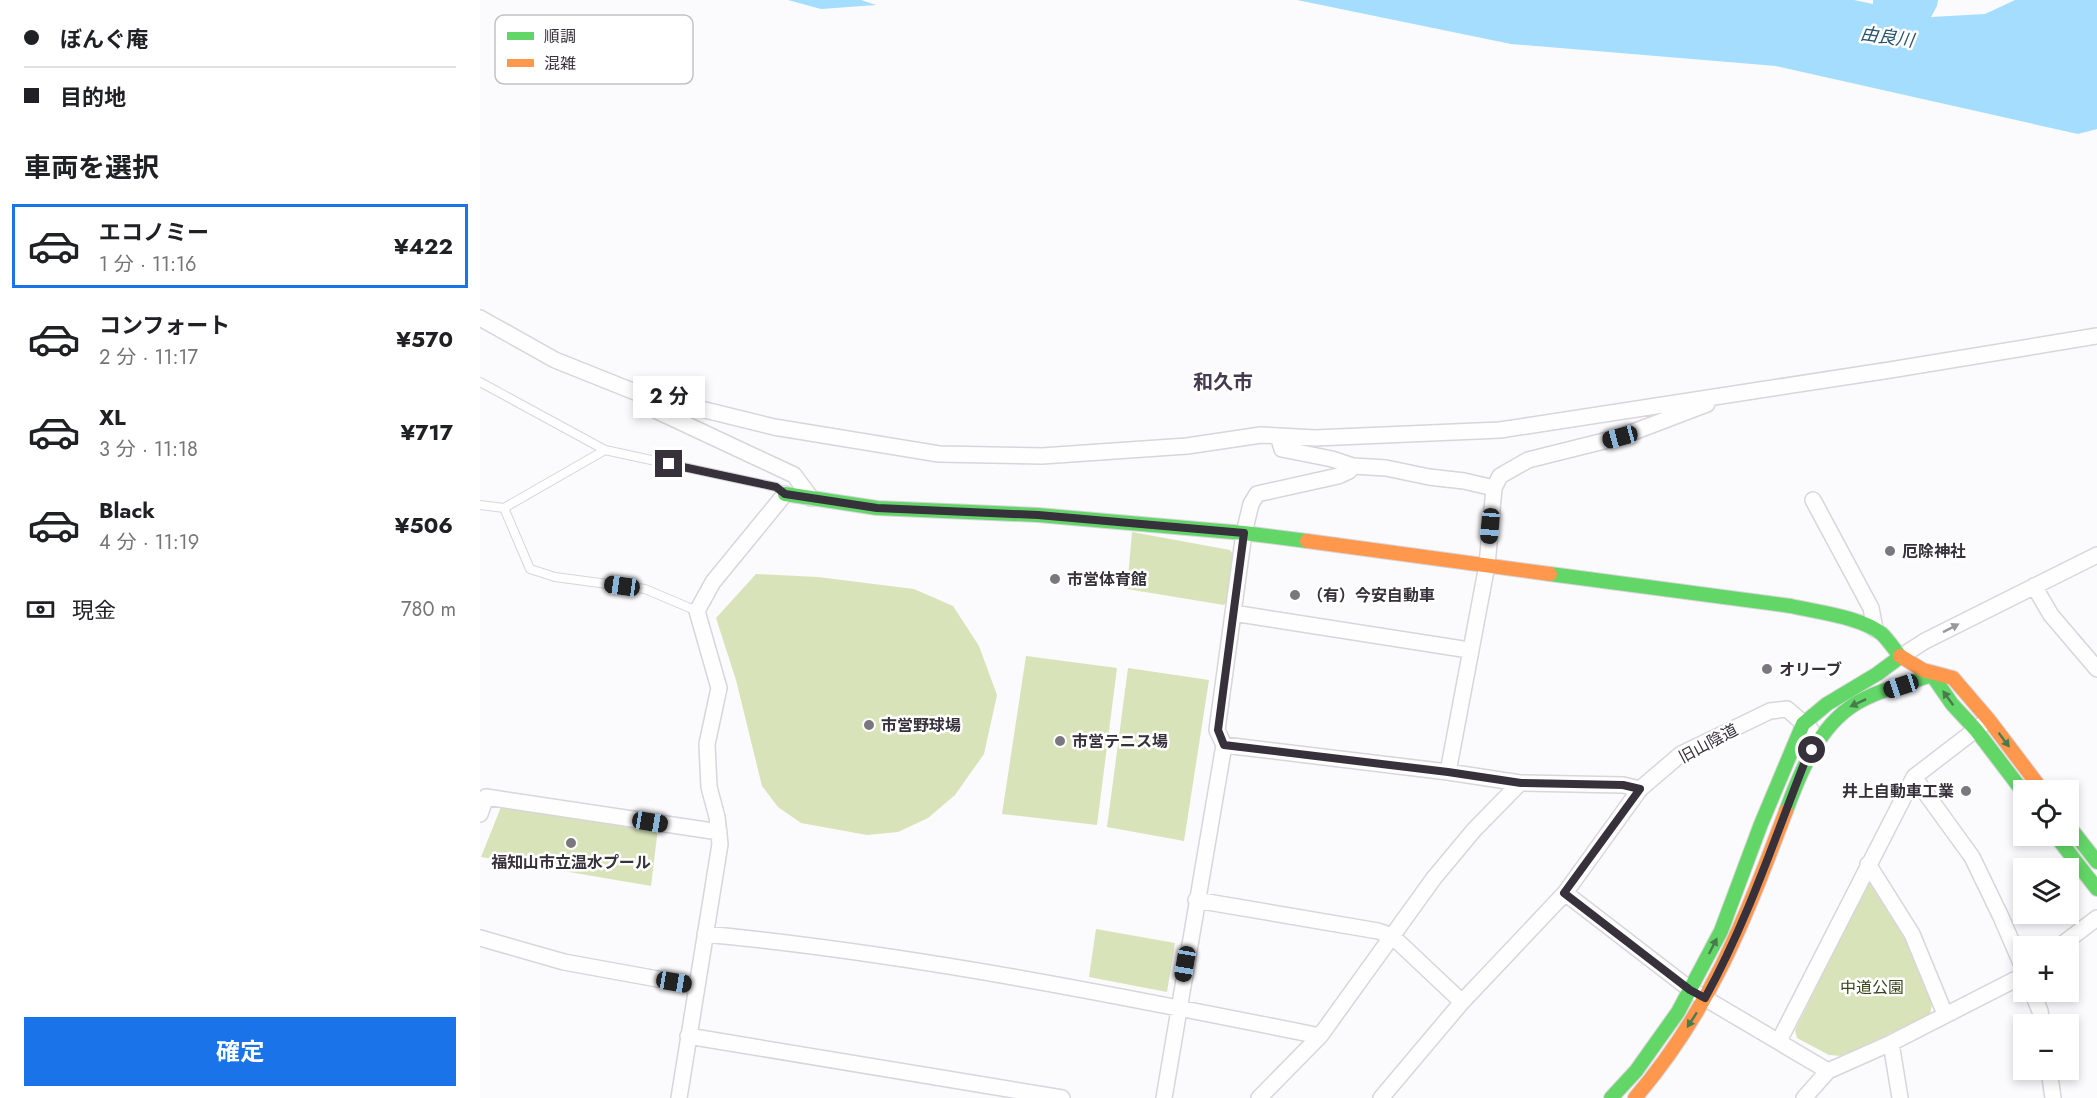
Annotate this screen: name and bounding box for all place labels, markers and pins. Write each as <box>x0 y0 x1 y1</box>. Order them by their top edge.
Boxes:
place label: 厄除神社 <box>1902 540 1966 563</box>
marker: 厄除神社 <box>1883 544 1897 558</box>
place label: 市営体育館 <box>1067 568 1147 591</box>
marker: 市営体育館 <box>1048 572 1062 586</box>
place label: （有）今安自動車 <box>1307 584 1435 607</box>
marker: （有）今安自動車 <box>1288 588 1302 602</box>
place label: オリーブ <box>1779 658 1842 681</box>
marker: オリーブ <box>1760 662 1774 676</box>
place label: 市営野球場 <box>881 714 961 737</box>
marker: 市営野球場 <box>862 718 876 732</box>
place label: 市営テニス場 <box>1072 730 1168 753</box>
marker: 市営テニス場 <box>1053 734 1067 748</box>
place label: 井上自動車工業 <box>1842 780 1954 803</box>
marker: 井上自動車工業 <box>1959 784 1973 798</box>
marker: 福知山市立温水プール <box>564 836 578 850</box>
place label: 福知山市立温水プール <box>491 851 651 874</box>

